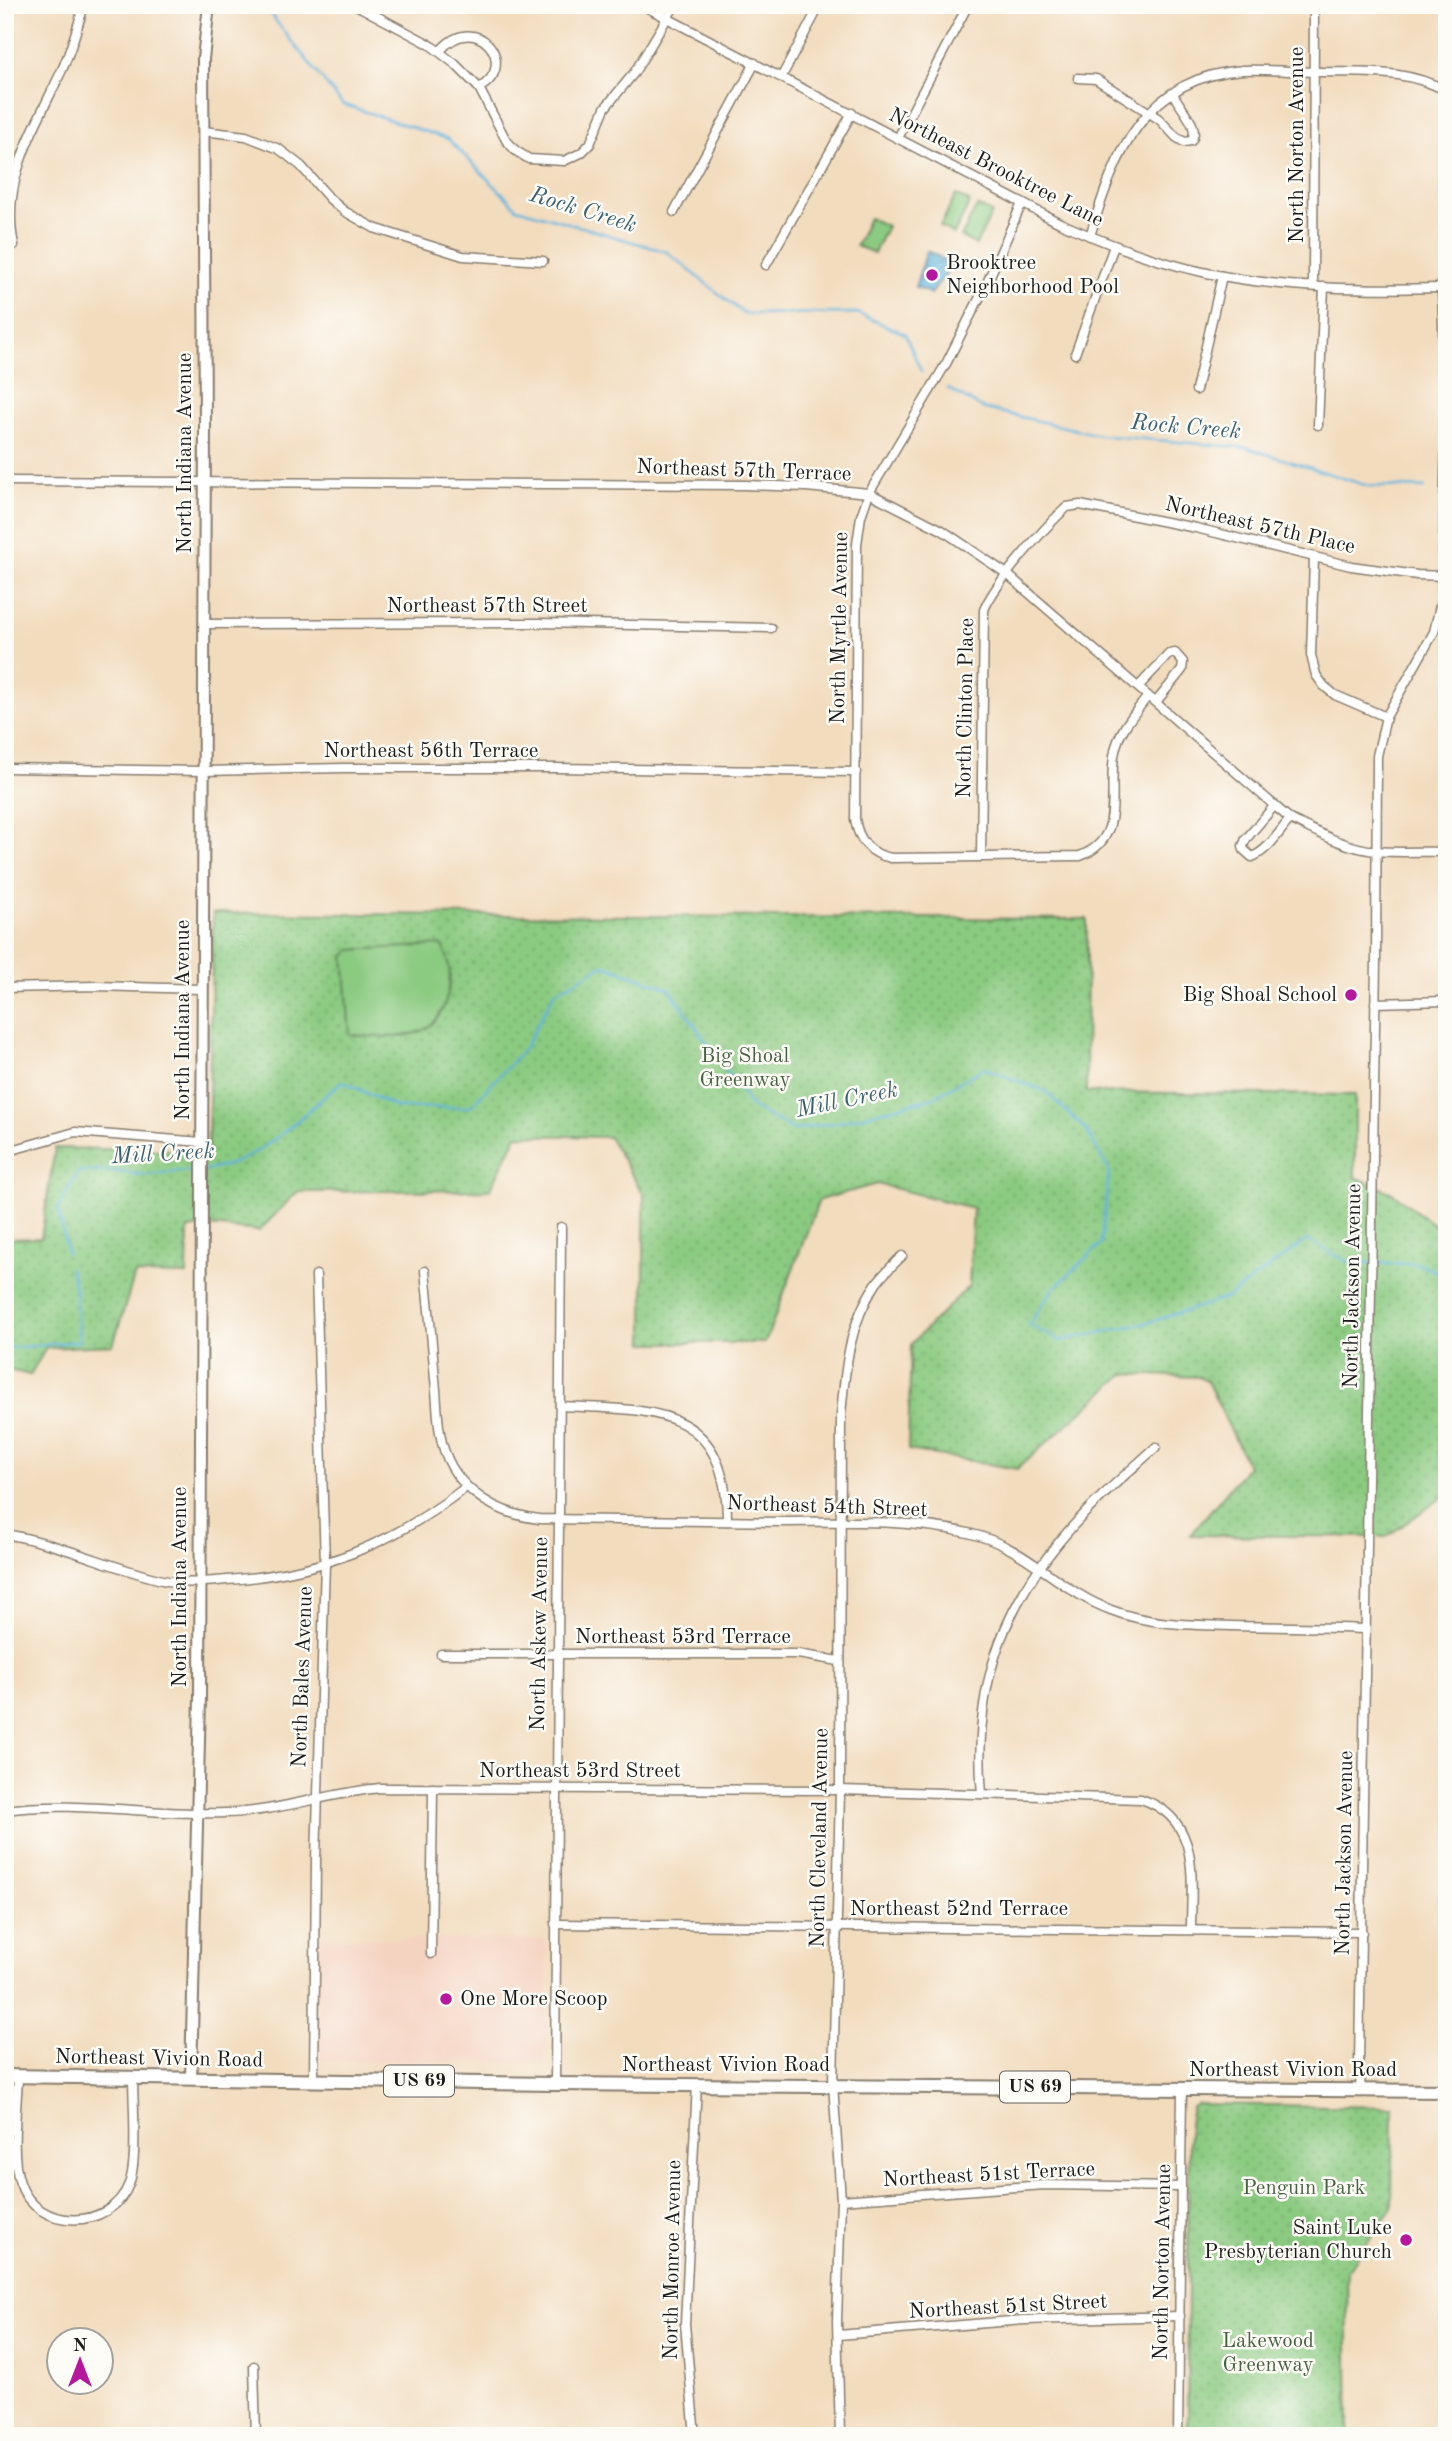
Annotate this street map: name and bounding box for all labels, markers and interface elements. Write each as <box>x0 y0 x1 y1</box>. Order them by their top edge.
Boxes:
street label: North Norton Avenue <box>1287 47 1308 243</box>
street label: Northeast Brooktree Lane <box>885 105 1107 231</box>
water label: Rock Creek <box>526 183 639 237</box>
place label: Brooktree Neighborhood Pool <box>946 253 1119 298</box>
marker: Brooktree Neighborhood Pool <box>924 267 940 283</box>
street label: North Indiana Avenue <box>175 353 196 553</box>
water label: Rock Creek <box>1129 411 1242 443</box>
street label: Northeast 57th Terrace <box>636 457 852 485</box>
street label: Northeast 57th Place <box>1163 494 1357 558</box>
street label: North Myrtle Avenue <box>828 532 852 724</box>
street label: Northeast 57th Street <box>386 596 588 617</box>
street label: North Clinton Place <box>954 617 978 799</box>
street label: Northeast 56th Terrace <box>324 741 539 762</box>
street label: North Indiana Avenue <box>173 920 194 1120</box>
place label: Big Shoal School <box>1183 985 1337 1006</box>
marker: Big Shoal School <box>1343 987 1359 1003</box>
park label: Big Shoal Greenway <box>699 1046 791 1091</box>
water label: Mill Creek <box>793 1078 900 1122</box>
water label: Mill Creek <box>110 1140 215 1168</box>
street label: North Jackson Avenue <box>1341 1183 1365 1389</box>
street label: North Indiana Avenue <box>170 1487 191 1687</box>
street label: Northeast 54th Street <box>726 1493 928 1521</box>
street label: North Askew Avenue <box>528 1537 552 1731</box>
street label: North Bales Avenue <box>289 1586 317 1768</box>
street label: Northeast 53rd Terrace <box>575 1627 791 1648</box>
street label: North Cleveland Avenue <box>808 1728 832 1948</box>
street label: North Jackson Avenue <box>1333 1750 1357 1956</box>
street label: Northeast 53rd Street <box>479 1761 681 1782</box>
street label: Northeast 52nd Terrace <box>850 1899 1068 1920</box>
place label: One More Scoop <box>460 1989 608 2010</box>
marker: One More Scoop <box>438 1991 454 2007</box>
street label: Northeast Vivion Road <box>55 2047 263 2071</box>
street label: Northeast Vivion Road <box>622 2055 830 2076</box>
street label: Northeast Vivion Road <box>1189 2060 1397 2081</box>
road number: US 69 <box>384 2066 454 2096</box>
road number: US 69 <box>1000 2072 1070 2102</box>
street label: Northeast 51st Terrace <box>882 2159 1096 2191</box>
street label: North Monroe Avenue <box>661 2160 685 2360</box>
street label: North Norton Avenue <box>1151 2163 1175 2361</box>
park label: Penguin Park <box>1243 2178 1366 2199</box>
place label: Saint Luke Presbyterian Church <box>1204 2218 1392 2263</box>
marker: Saint Luke Presbyterian Church <box>1398 2232 1414 2248</box>
street label: Northeast 51st Street <box>908 2291 1108 2323</box>
north arrow <box>46 2326 116 2396</box>
park label: Lakewood Greenway <box>1222 2331 1314 2376</box>
text: N <box>73 2337 88 2356</box>

